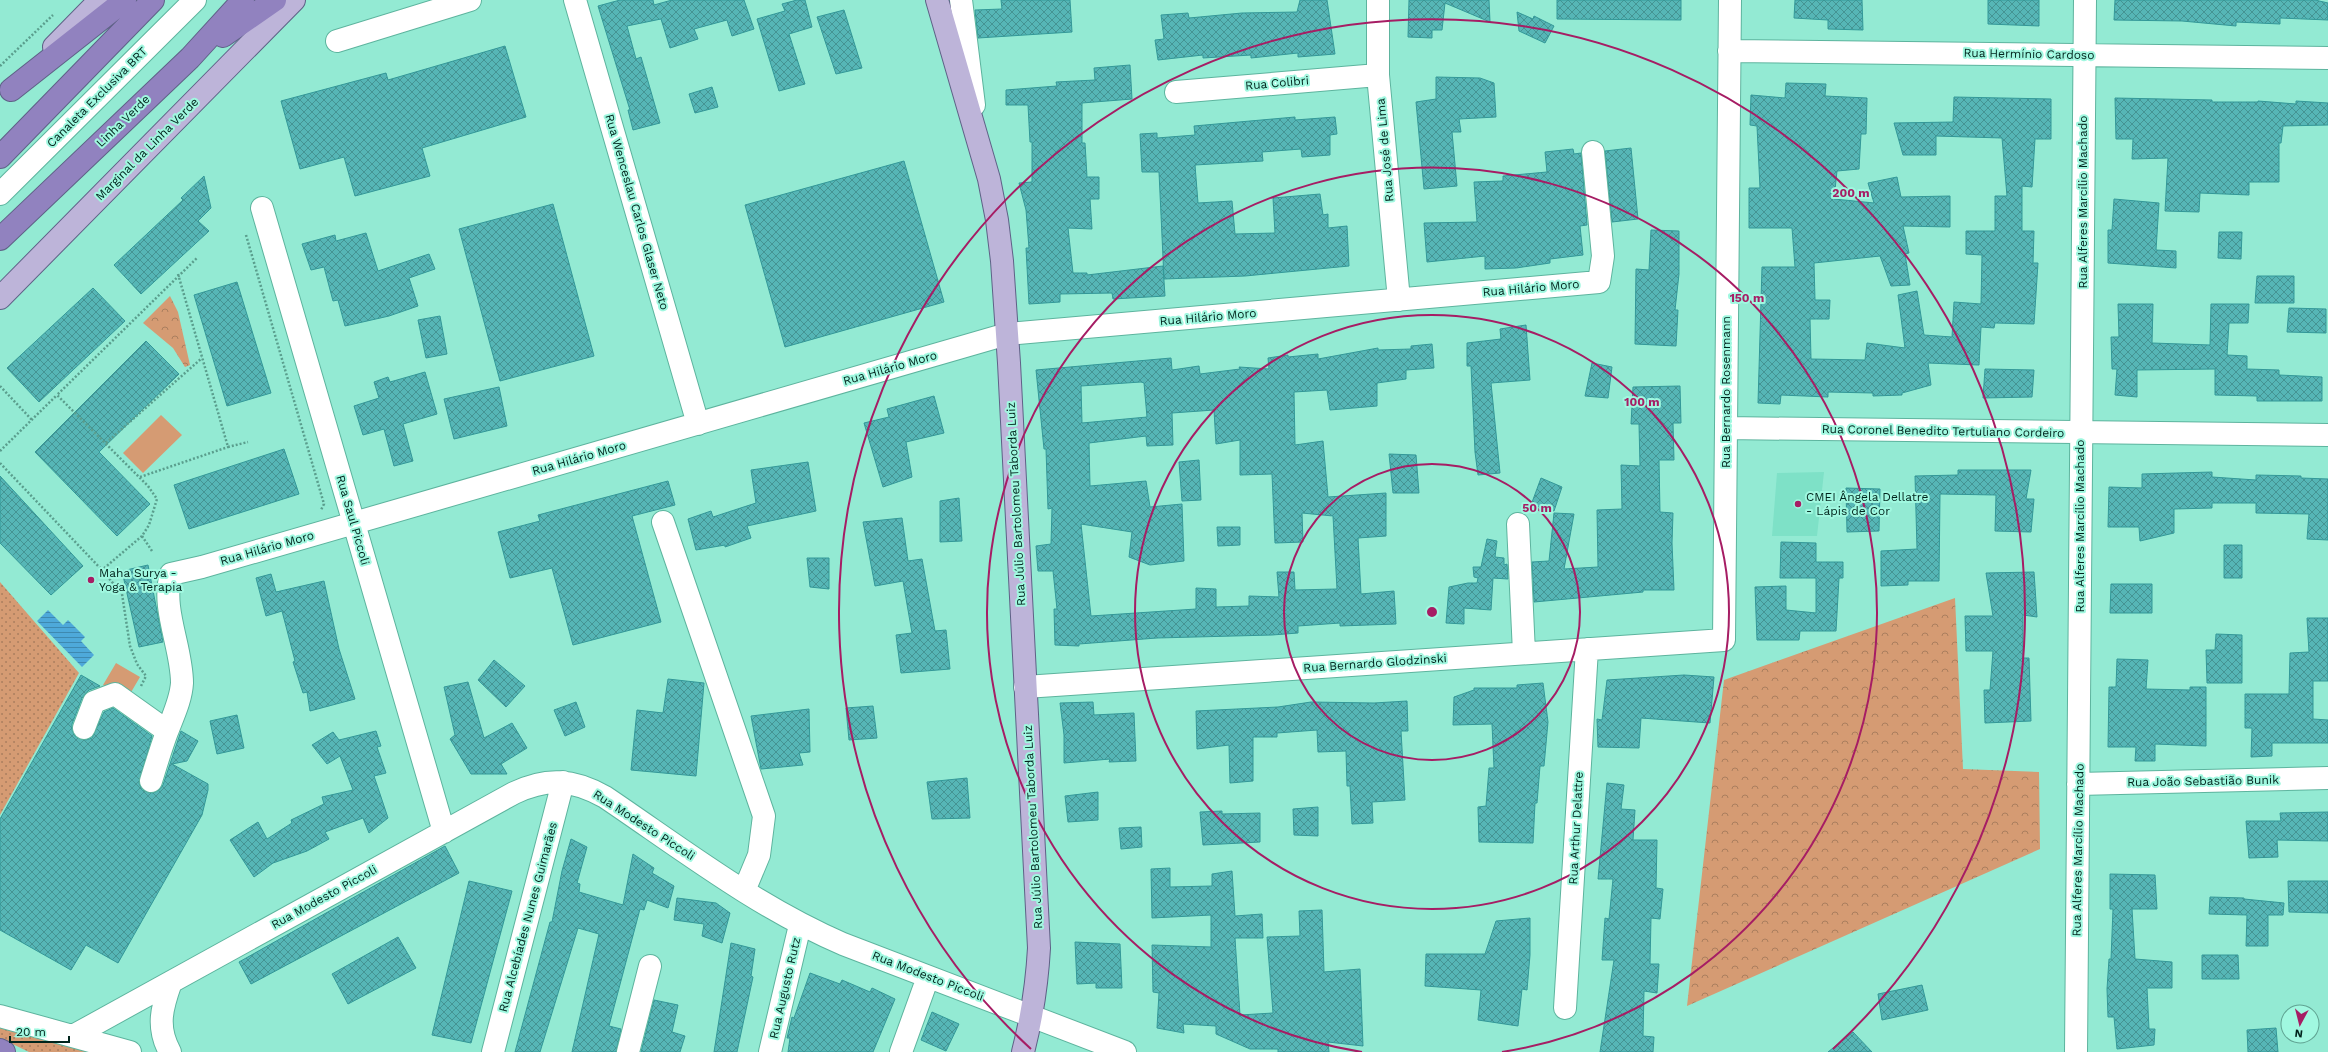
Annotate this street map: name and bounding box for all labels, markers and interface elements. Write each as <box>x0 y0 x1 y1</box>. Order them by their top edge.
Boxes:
street label: Canaleta Exclusiva BRT <box>44 44 150 150</box>
street label: Rua Hermínio Cardoso <box>1963 46 2095 62</box>
street label: Rua Colibri <box>1245 73 1309 93</box>
street label: Linha Verde <box>93 92 153 150</box>
street label: Marginal da Linha Verde <box>93 95 201 203</box>
street label: Rua José de Lima <box>1373 97 1397 202</box>
street label: Rua Wenceslau Carlos Glaser Neto <box>602 113 672 311</box>
street label: Rua Alferes Marcílio Machado <box>2076 116 2090 288</box>
text: 200 m <box>1832 186 1870 200</box>
street label: Rua Hilário Moro <box>1482 277 1580 299</box>
text: 150 m <box>1730 291 1764 305</box>
street label: Rua Hilário Moro <box>1159 306 1257 328</box>
street label: Rua Bernardo Rosenmann <box>1719 316 1733 468</box>
street label: Rua Hilário Moro <box>841 348 939 388</box>
text: 100 m <box>1624 395 1660 409</box>
street label: Rua Júlio Bartolomeu Taborda Luiz <box>1004 402 1028 606</box>
street label: Rua Coronel Benedito Tertuliano Cordeiro <box>1822 422 2064 440</box>
street label: Rua Hilário Moro <box>530 438 628 478</box>
street label: Rua Alferes Marcílio Machado <box>2073 440 2087 612</box>
street label: Rua Saul Piccoli <box>333 473 373 567</box>
place label: CMEI Ângela Dellatre - Lápis de Cor <box>1806 490 1928 518</box>
marker: CMEI Ângela Dellatre - Lápis de Cor <box>1793 499 1803 509</box>
text: 50 m <box>1522 501 1552 515</box>
street label: Rua Hilário Moro <box>218 528 316 568</box>
place label: Maha Surya - Yoga & Terapia <box>99 566 183 594</box>
marker: Maha Surya - Yoga & Terapia <box>86 575 96 585</box>
centre of rings <box>1425 605 1439 619</box>
street label: Rua Bernardo Glodzinski <box>1303 651 1447 675</box>
street label: Rua Júlio Bartolomeu Taborda Luiz <box>1021 725 1045 929</box>
street label: Rua Alferes Marcílio Machado <box>2069 763 2087 937</box>
street label: Rua Arthur Delattre <box>1566 771 1586 885</box>
street label: Rua João Sebastião Bunik <box>2127 773 2279 789</box>
street label: Rua Modesto Piccoli <box>591 787 697 863</box>
street label: Rua Alcebíades Nunes Guimarães <box>496 820 560 1014</box>
street label: Rua Modesto Piccoli <box>269 862 379 932</box>
street label: Rua Augusto Rutz <box>767 936 803 1040</box>
street label: Rua Modesto Piccoli <box>870 948 986 1004</box>
north arrow <box>2280 1004 2320 1044</box>
scale bar <box>10 1018 69 1044</box>
text: 20 m <box>16 1025 46 1039</box>
text: N <box>2294 1026 2304 1040</box>

